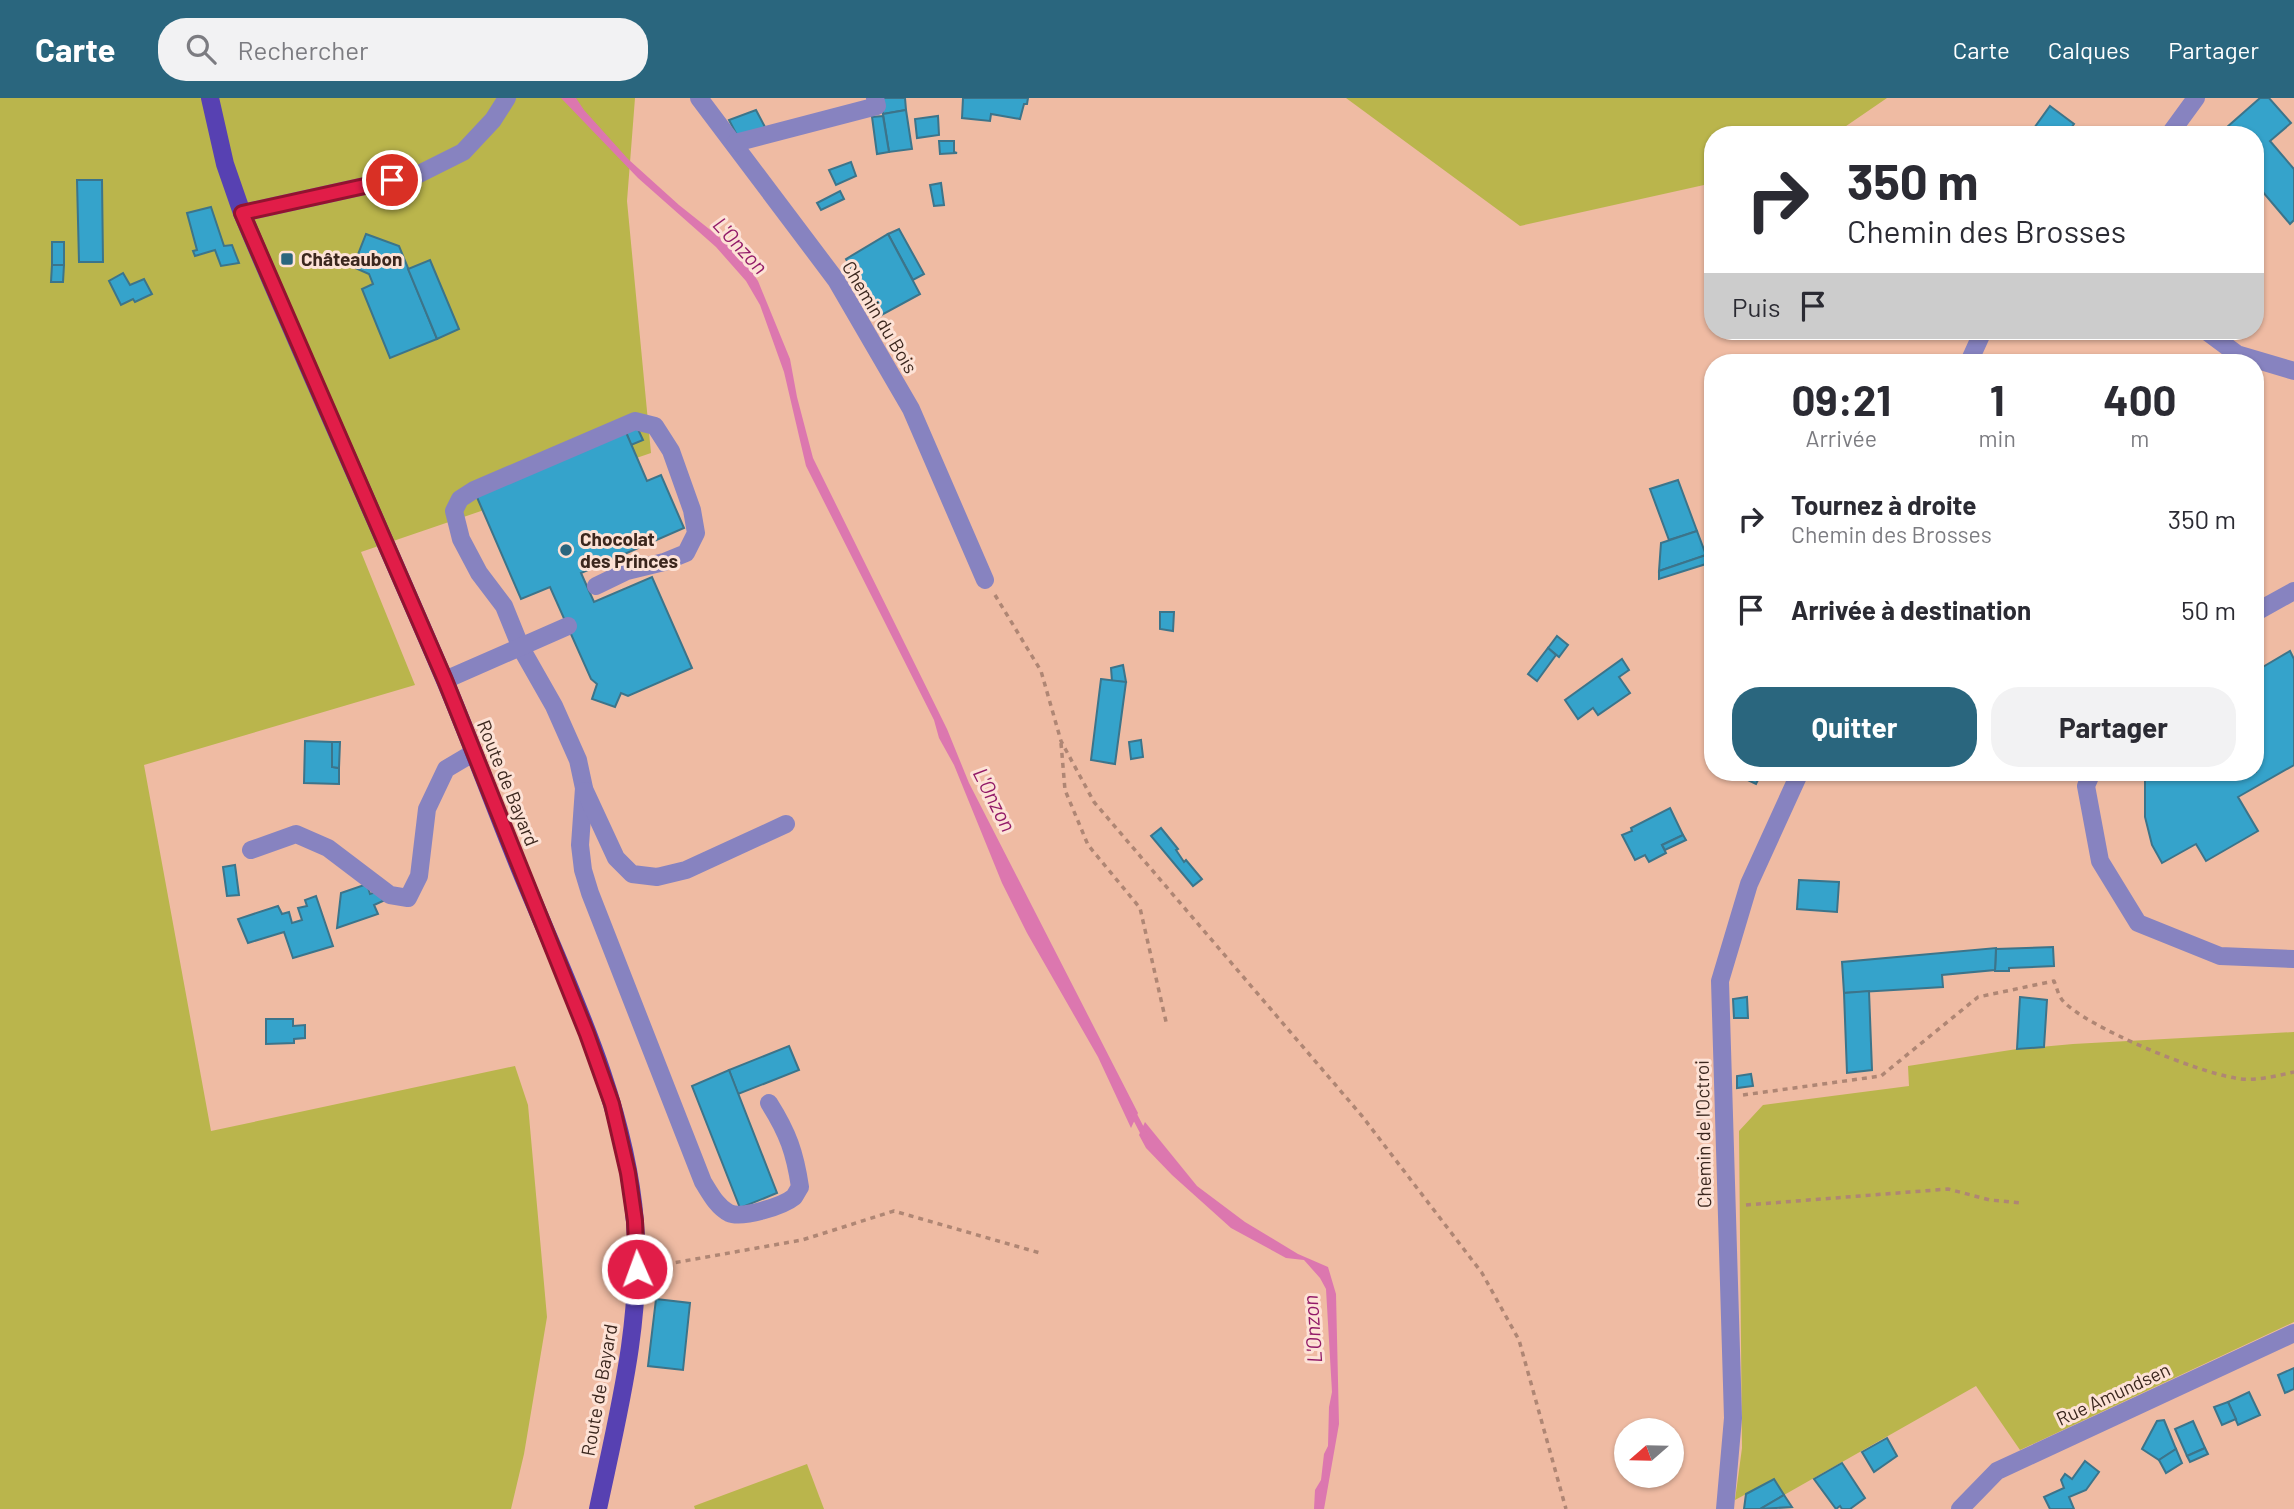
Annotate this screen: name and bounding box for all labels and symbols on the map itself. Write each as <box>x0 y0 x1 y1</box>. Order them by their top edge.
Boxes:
pin <box>362 150 422 210</box>
water label: L'Onzon <box>709 212 774 278</box>
place label: Châteaubon <box>301 247 402 270</box>
marker: Châteaubon <box>279 251 295 267</box>
street label: Chemin du Bois <box>838 256 923 377</box>
place label: Chocolat des Princes <box>580 527 678 572</box>
marker: Chocolat des Princes <box>558 542 574 558</box>
street label: Route de Bayard <box>473 716 544 849</box>
water label: L'Onzon <box>969 763 1022 835</box>
street label: Chemin de l'Octroi <box>1690 1060 1715 1208</box>
position arrow <box>600 1232 674 1306</box>
water label: L'Onzon <box>1297 1294 1326 1364</box>
street label: Route de Bayard <box>576 1322 621 1458</box>
street label: Rue Amundsen <box>2052 1357 2173 1430</box>
north arrow <box>1614 1418 1684 1488</box>

